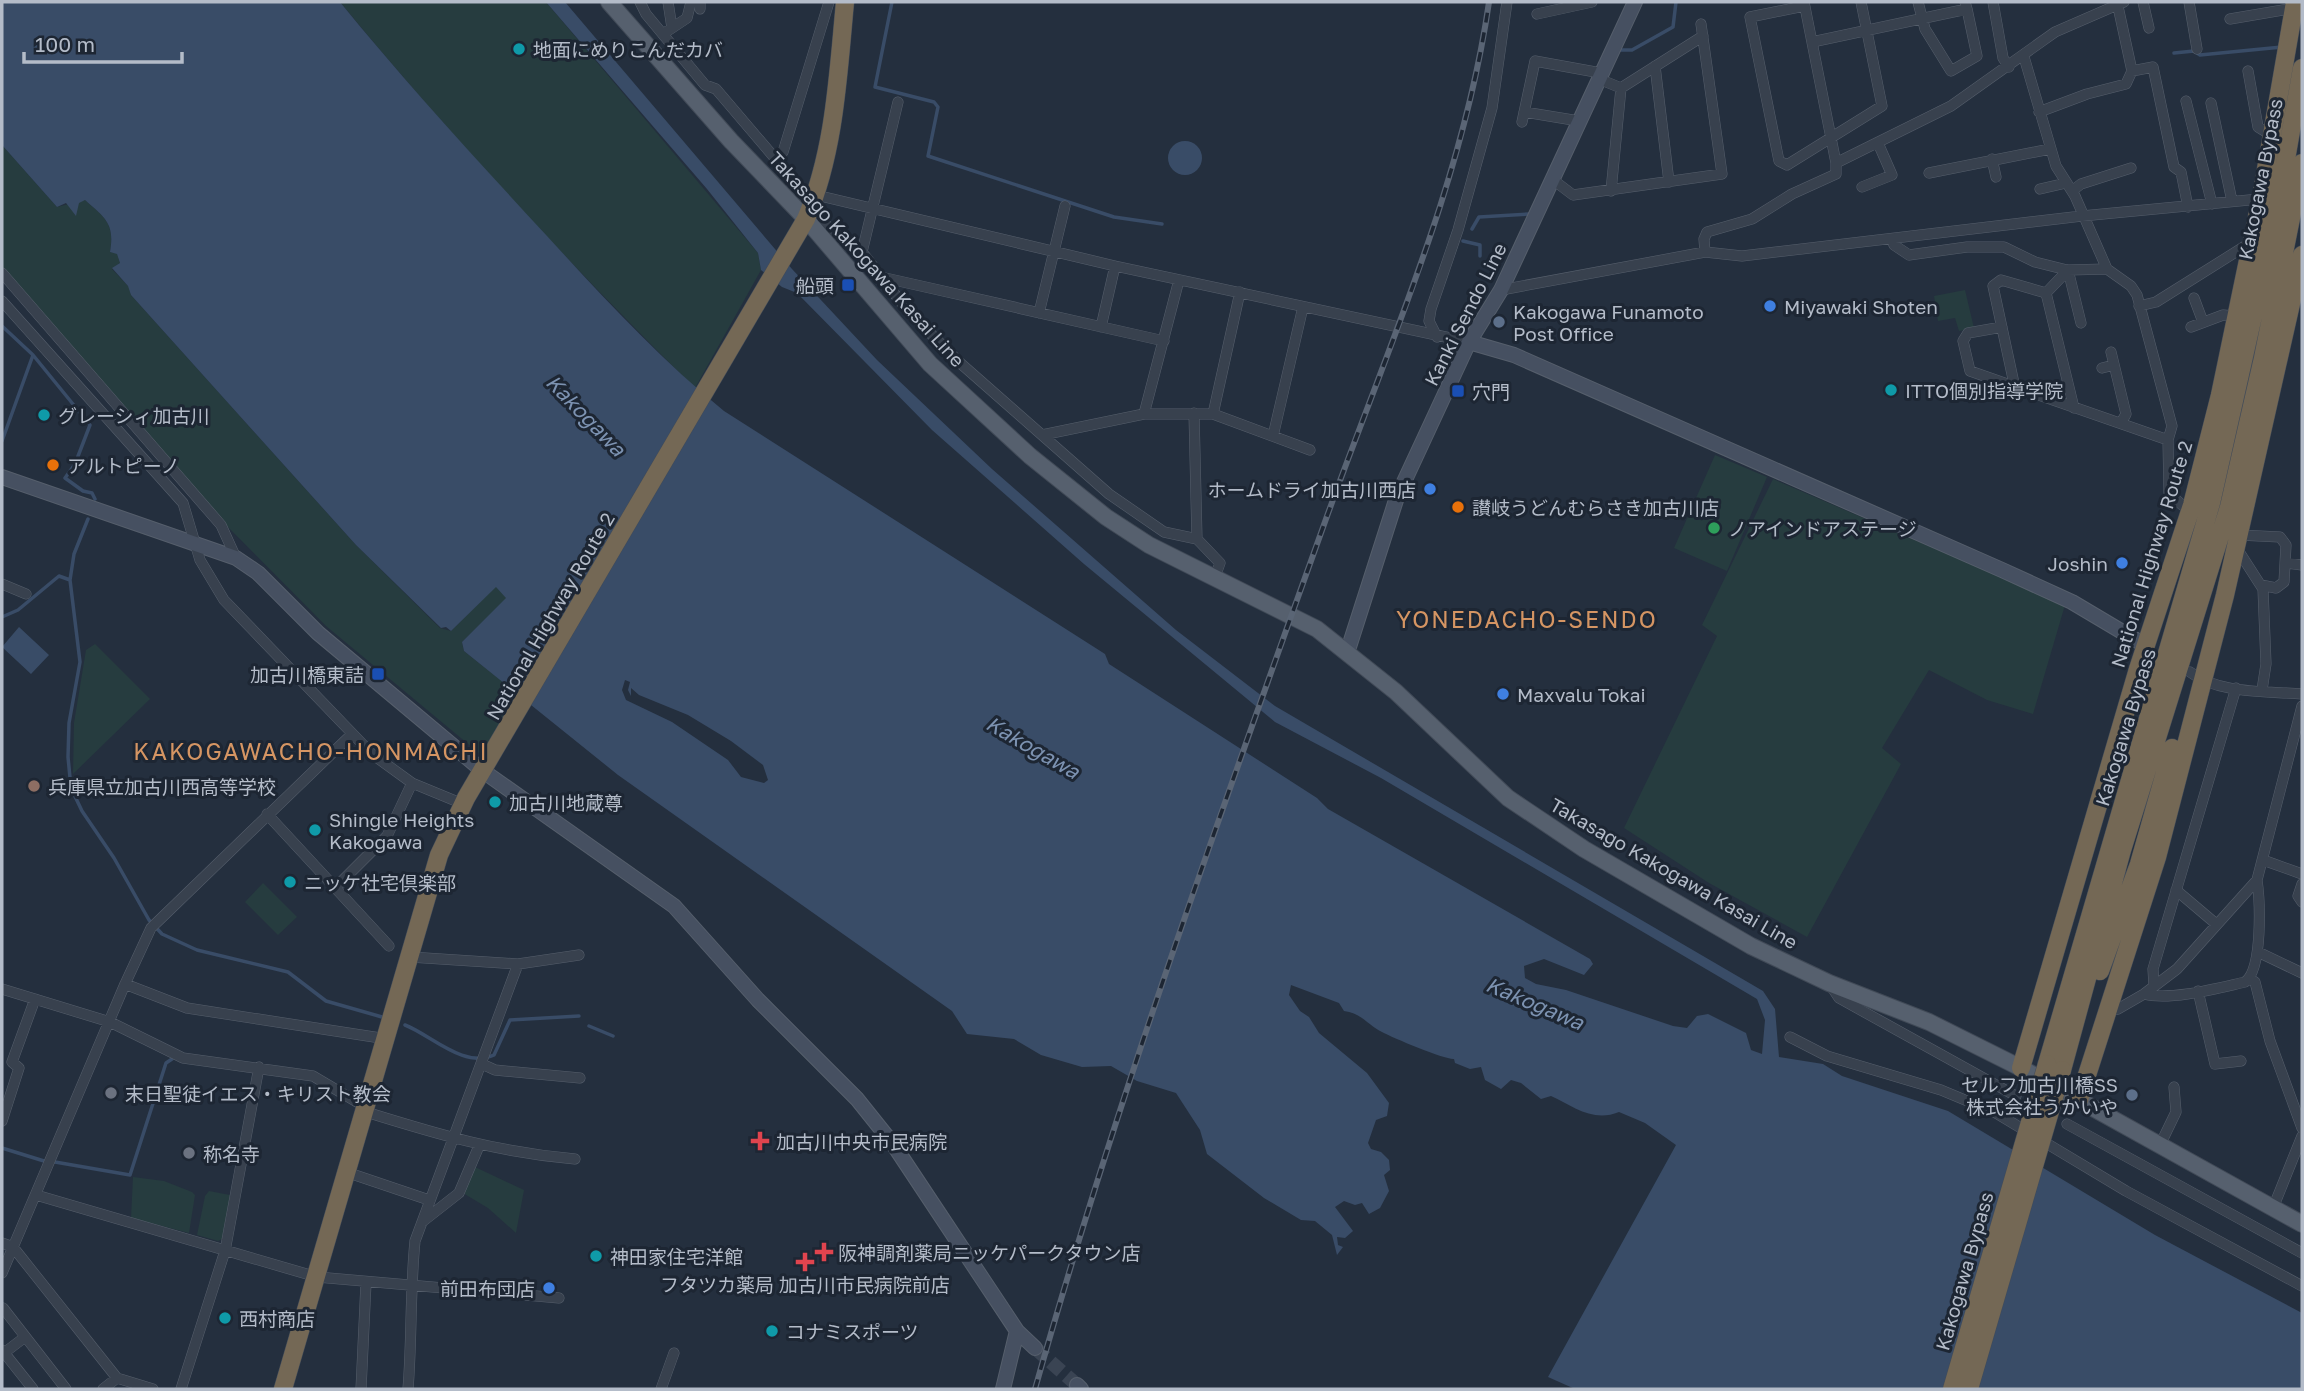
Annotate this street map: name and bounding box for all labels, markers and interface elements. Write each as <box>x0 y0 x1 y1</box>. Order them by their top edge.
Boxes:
scale bar <box>24 21 182 65</box>
text: 100 m <box>35 31 95 57</box>
place label: 地面にめりこんだカバ <box>533 38 723 61</box>
marker: 地面にめりこんだカバ <box>511 41 527 57</box>
street label: Kakogawa Bypass <box>2233 96 2287 262</box>
street label: Takasago Kakogawa Kasai Line <box>764 147 970 371</box>
street label: Kanki Sendo Line <box>1419 239 1511 389</box>
place label: 船頭 <box>796 274 834 297</box>
marker: 船頭 <box>840 277 856 293</box>
place label: Miyawaki Shoten <box>1784 295 1938 318</box>
marker: Miyawaki Shoten <box>1762 298 1778 314</box>
place label: Kakogawa Funamoto Post Office <box>1513 300 1704 345</box>
marker: Kakogawa Funamoto Post Office <box>1491 314 1507 330</box>
water label: Kakogawa <box>541 369 632 462</box>
place label: ITTO個別指導学院 <box>1905 379 2063 402</box>
place label: 穴門 <box>1472 380 1510 403</box>
marker: ITTO個別指導学院 <box>1883 382 1899 398</box>
marker: 穴門 <box>1450 383 1466 399</box>
place label: グレーシィ加古川 <box>58 404 210 427</box>
marker: グレーシィ加古川 <box>36 407 52 423</box>
street label: National Highway Route 2 <box>2106 438 2196 670</box>
place label: アルトピーノ <box>67 454 180 477</box>
marker: アルトピーノ <box>45 457 61 473</box>
place label: ホームドライ加古川西店 <box>1208 478 1416 501</box>
marker: ホームドライ加古川西店 <box>1422 481 1438 497</box>
place label: 讃岐うどんむらさき加古川店 <box>1472 496 1719 519</box>
marker: 讃岐うどんむらさき加古川店 <box>1450 499 1466 515</box>
street label: National Highway Route 2 <box>481 508 619 724</box>
place label: ノアインドアステージ <box>1728 517 1917 540</box>
marker: ノアインドアステージ <box>1706 520 1722 536</box>
place label: Joshin <box>2048 552 2108 575</box>
marker: Joshin <box>2114 555 2130 571</box>
district label: YONEDACHO-SENDO <box>1396 605 1658 633</box>
street label: Kakogawa Bypass <box>2090 645 2160 809</box>
place label: 加古川橋東詰 <box>250 663 364 686</box>
marker: 加古川橋東詰 <box>370 666 386 682</box>
place label: Maxvalu Tokai <box>1517 683 1646 706</box>
marker: Maxvalu Tokai <box>1495 686 1511 702</box>
water label: Kakogawa <box>982 710 1085 785</box>
district label: KAKOGAWACHO-HONMACHI <box>133 737 489 765</box>
place label: 兵庫県立加古川西高等学校 <box>48 775 276 798</box>
marker: 兵庫県立加古川西高等学校 <box>26 778 42 794</box>
place label: 加古川地蔵尊 <box>509 791 623 814</box>
street label: Takasago Kakogawa Kasai Line <box>1546 793 1802 953</box>
marker: 加古川地蔵尊 <box>487 794 503 810</box>
place label: Shingle Heights Kakogawa <box>329 808 474 853</box>
marker: Shingle Heights Kakogawa <box>307 822 323 838</box>
place label: ニッケ社宅倶楽部 <box>304 871 456 894</box>
marker: ニッケ社宅倶楽部 <box>282 874 298 890</box>
water label: Kakogawa <box>1482 971 1589 1036</box>
place label: セルフ加古川橋SS 株式会社うかいや <box>1961 1073 2118 1118</box>
place label: 末日聖徒イエス・キリスト教会 <box>125 1082 391 1105</box>
marker: 末日聖徒イエス・キリスト教会 <box>103 1085 119 1101</box>
marker: セルフ加古川橋SS 株式会社うかいや <box>2124 1087 2140 1103</box>
place label: 加古川中央市民病院 <box>776 1130 947 1153</box>
marker: 加古川中央市民病院 <box>750 1131 770 1151</box>
place label: 称名寺 <box>203 1142 260 1165</box>
marker: 称名寺 <box>181 1145 197 1161</box>
street label: Kakogawa Bypass <box>1930 1189 1998 1353</box>
place label: 阪神調剤薬局ニッケパークタウン店 <box>838 1241 1140 1264</box>
marker: 阪神調剤薬局ニッケパークタウン店 <box>816 1244 832 1260</box>
place label: 神田家住宅洋館 <box>610 1245 743 1268</box>
marker: 神田家住宅洋館 <box>588 1248 604 1264</box>
marker: フタツカ薬局 加古川市民病院前店 <box>797 1254 813 1270</box>
place label: フタツカ薬局 加古川市民病院前店 <box>660 1273 950 1296</box>
place label: 前田布団店 <box>440 1277 535 1300</box>
marker: 前田布団店 <box>541 1280 557 1296</box>
place label: 西村商店 <box>239 1307 315 1330</box>
marker: 西村商店 <box>217 1310 233 1326</box>
place label: コナミスポーツ <box>786 1320 919 1343</box>
marker: コナミスポーツ <box>764 1323 780 1339</box>

